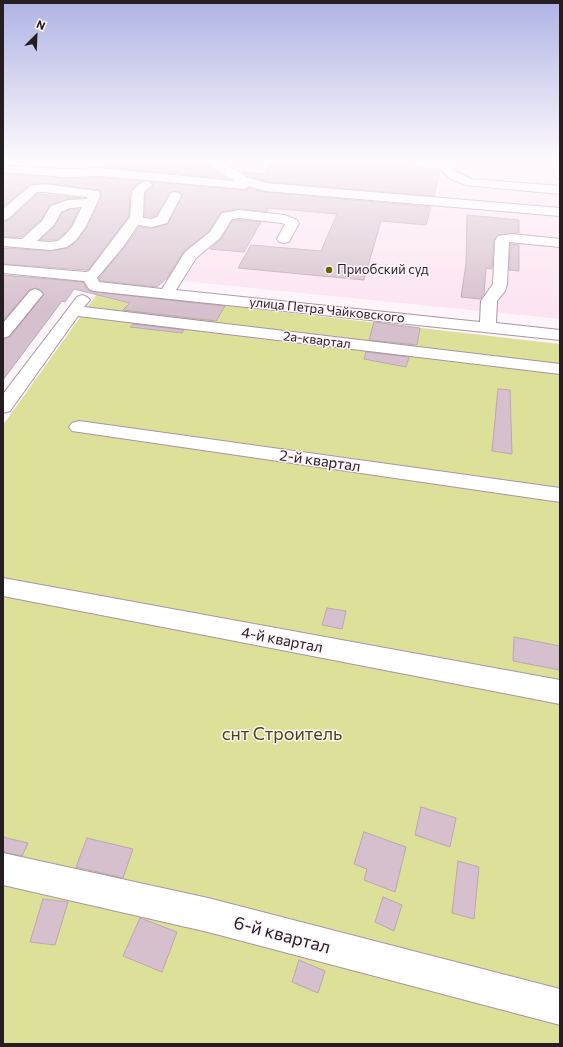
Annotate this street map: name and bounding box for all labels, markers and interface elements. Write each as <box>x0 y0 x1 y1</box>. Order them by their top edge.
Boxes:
north arrow <box>16 16 56 56</box>
text: N <box>35 17 47 32</box>
place label: Приобский суд <box>337 262 429 278</box>
marker: Приобский суд <box>324 265 334 275</box>
street label: улица Петра Чайковского <box>249 294 405 326</box>
street label: 2а-квартал <box>282 328 352 352</box>
street label: 2-й квартал <box>278 446 362 476</box>
street label: 4-й квартал <box>240 623 324 657</box>
park label: снт Строитель <box>222 723 342 745</box>
street label: 6-й квартал <box>231 912 333 958</box>

